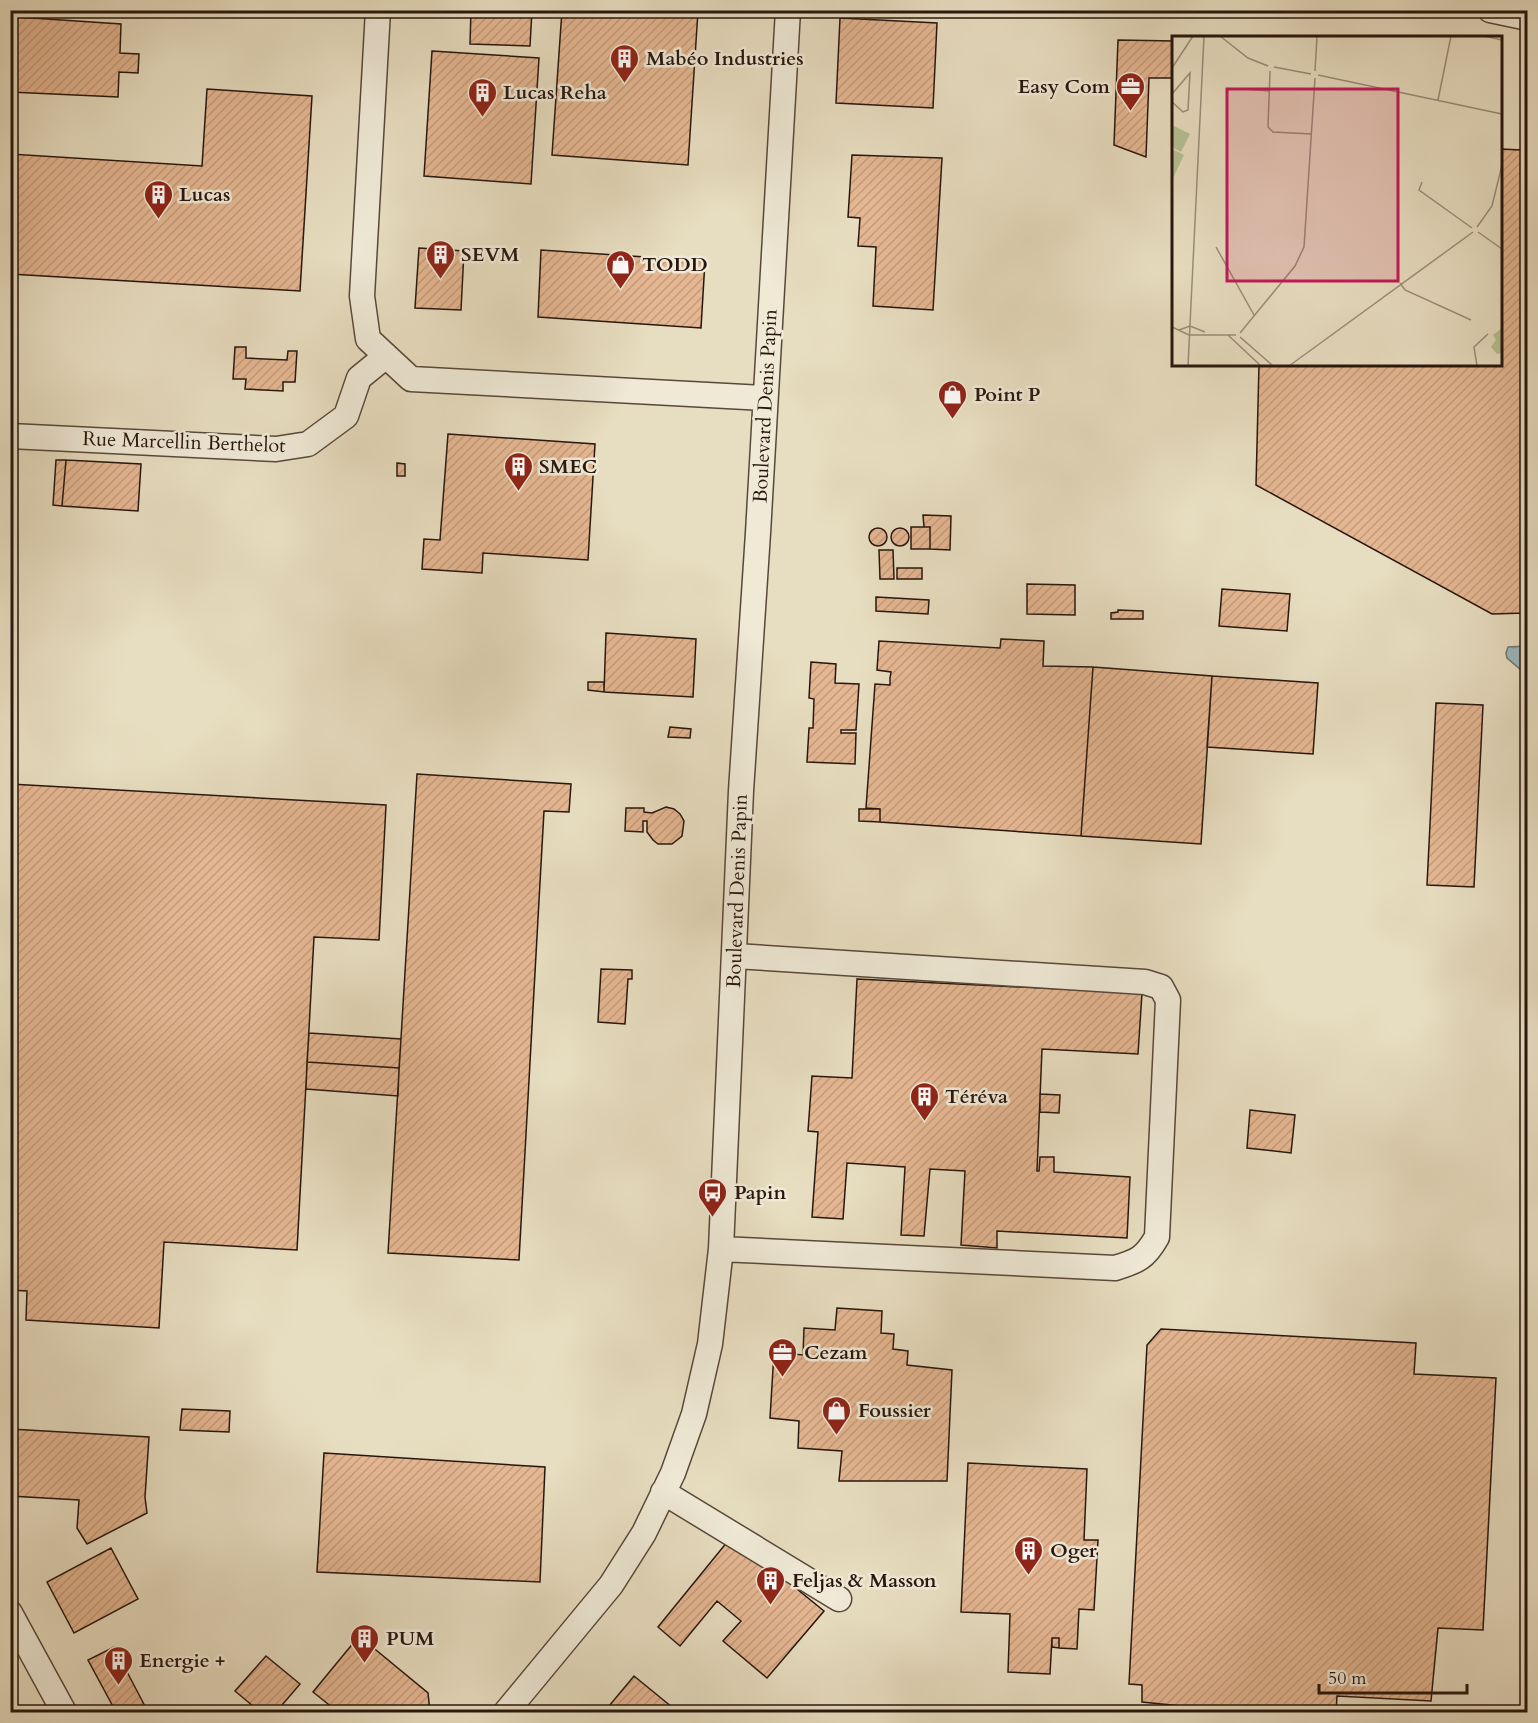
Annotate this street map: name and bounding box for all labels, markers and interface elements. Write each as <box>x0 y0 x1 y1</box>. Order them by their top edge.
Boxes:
inset map <box>1172 36 1502 366</box>
building icon: Mabéo Industries <box>609 42 641 84</box>
place label: Mabéo Industries <box>646 45 804 72</box>
office icon: Easy Com <box>1115 70 1147 112</box>
place label: Easy Com <box>1018 73 1111 100</box>
building icon: Lucas Reha <box>466 76 498 118</box>
place label: Lucas Reha <box>503 79 607 106</box>
building icon: Lucas <box>142 178 174 220</box>
place label: Lucas <box>179 181 230 208</box>
building icon: SEVM <box>424 238 456 280</box>
place label: SEVM <box>461 241 519 268</box>
shop icon: TODD <box>605 248 637 290</box>
place label: TODD <box>642 251 708 278</box>
street label: Boulevard Denis Papin <box>746 308 784 504</box>
shop icon: Point P <box>937 378 969 420</box>
place label: Point P <box>974 381 1041 408</box>
street label: Rue Marcellin Berthelot <box>82 425 287 459</box>
building icon: SMEC <box>502 450 534 492</box>
place label: SMEC <box>539 453 597 480</box>
street label: Boulevard Denis Papin <box>720 793 754 988</box>
building icon: Téréva <box>908 1080 940 1122</box>
place label: Téréva <box>945 1083 1008 1110</box>
bus stop icon: Papin <box>697 1176 729 1218</box>
place label: Papin <box>734 1179 786 1206</box>
office icon: Cezam <box>767 1336 799 1378</box>
place label: Cezam <box>804 1339 868 1366</box>
shop icon: Foussier <box>821 1394 853 1436</box>
place label: Foussier <box>858 1397 932 1424</box>
building icon: Oger <box>1013 1534 1045 1576</box>
place label: Oger <box>1050 1537 1098 1564</box>
building icon: Feljas & Masson <box>755 1564 787 1606</box>
place label: Feljas & Masson <box>792 1567 937 1594</box>
building icon: PUM <box>349 1622 381 1664</box>
place label: PUM <box>386 1625 434 1652</box>
building icon: Energie + <box>102 1644 134 1686</box>
place label: Energie + <box>139 1647 225 1674</box>
scale bar <box>1319 1657 1468 1695</box>
text: 50 m <box>1328 1666 1367 1691</box>

